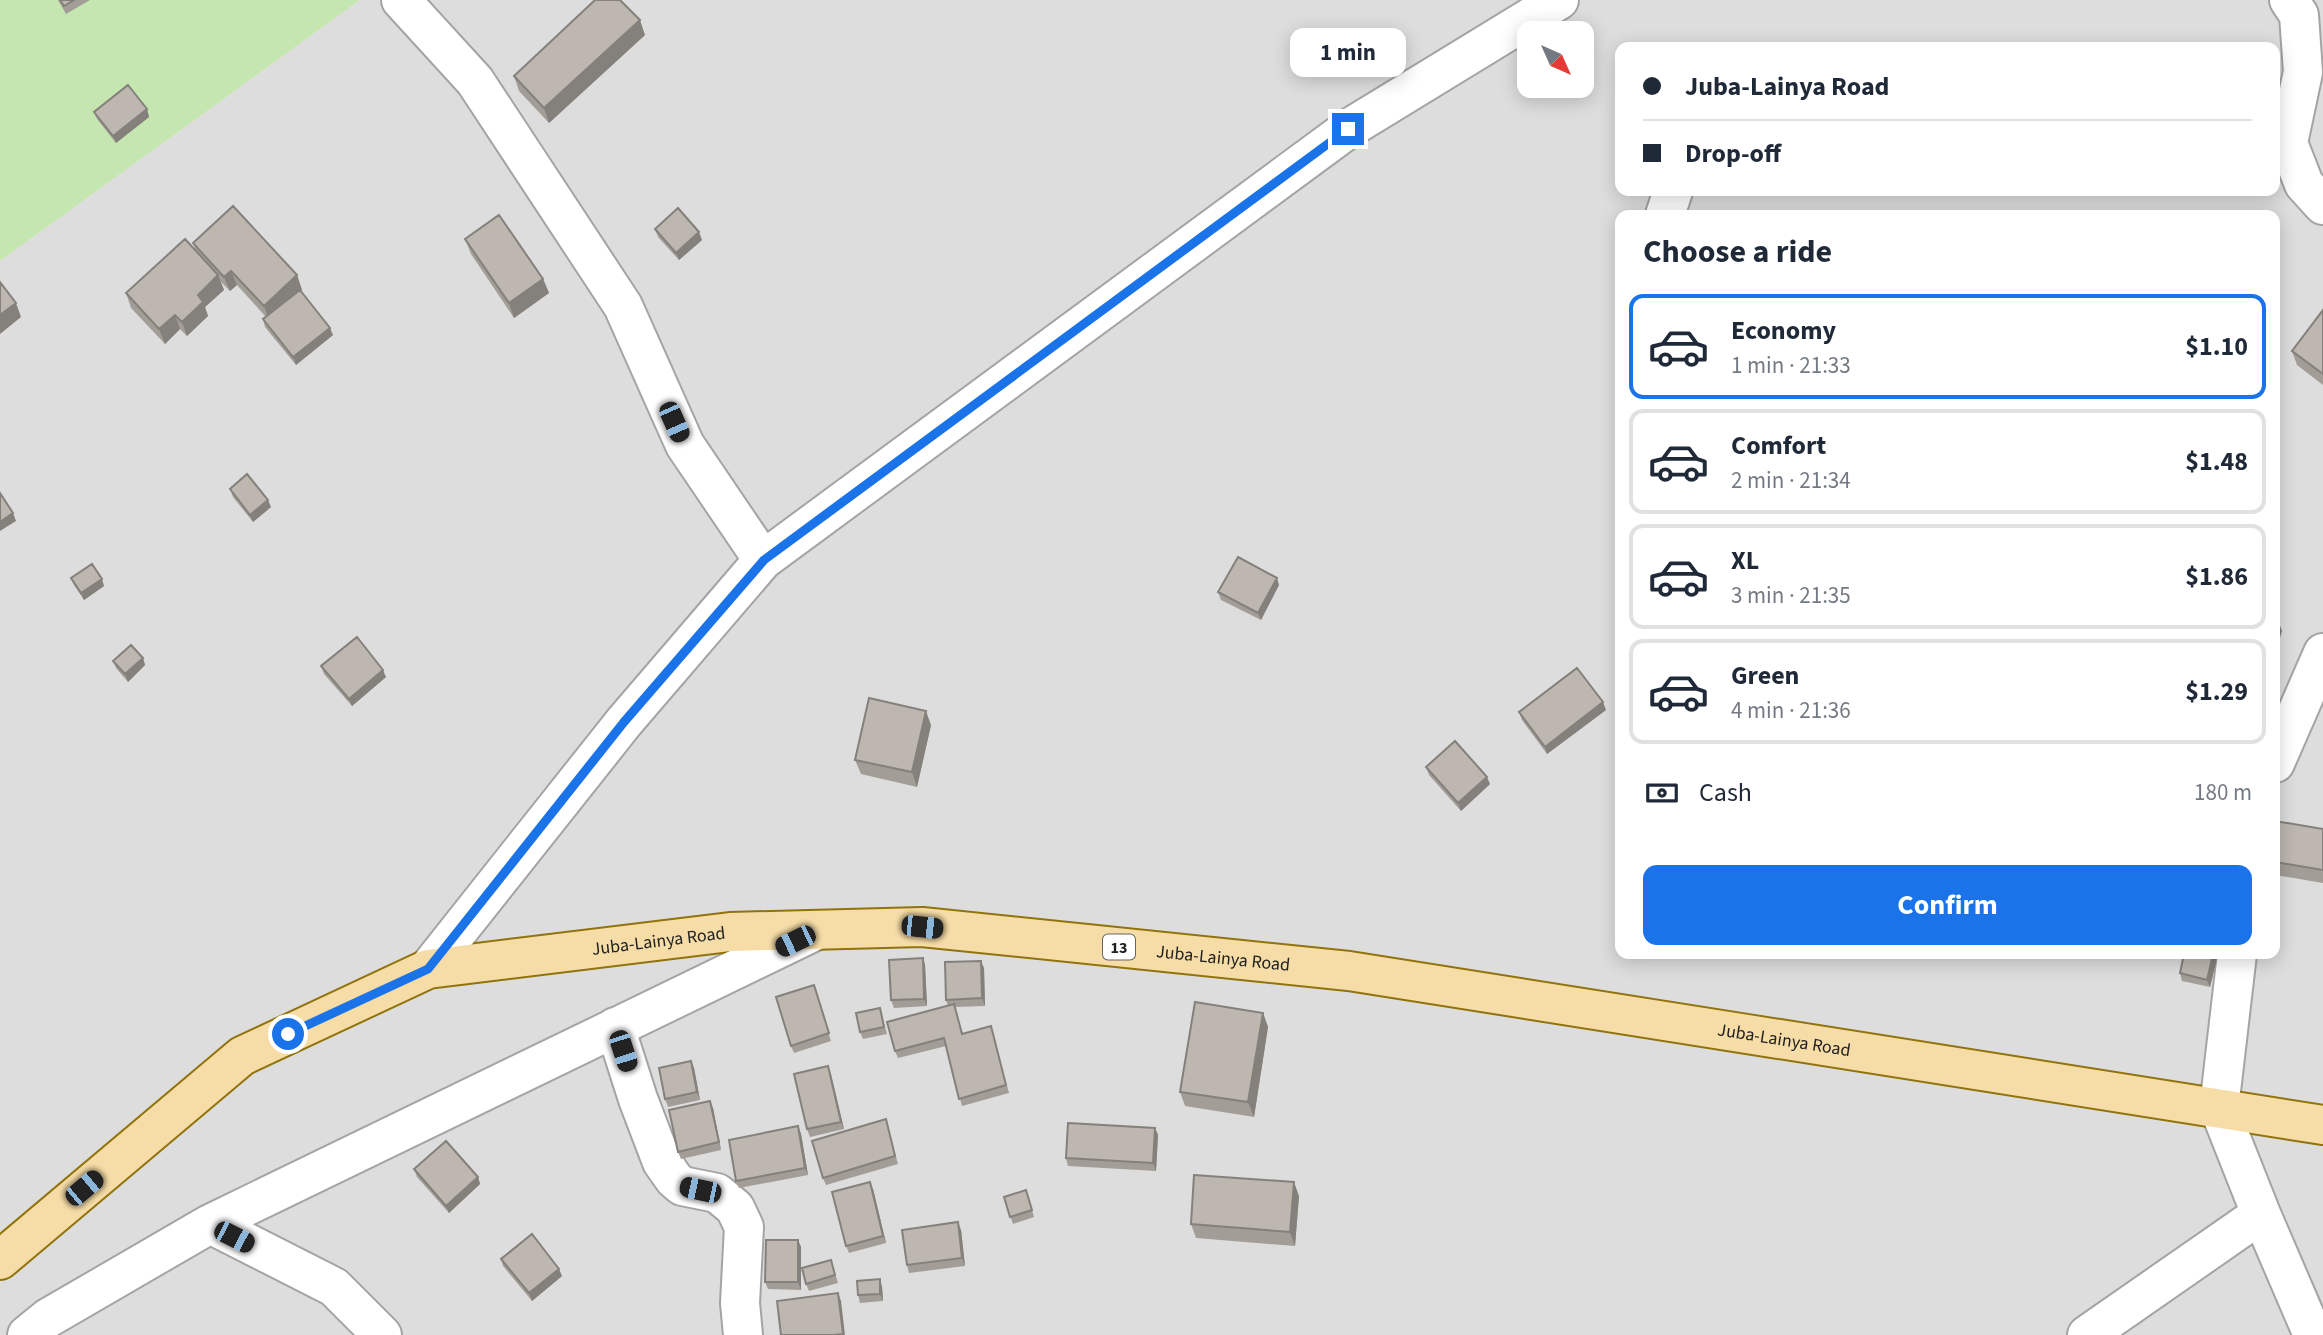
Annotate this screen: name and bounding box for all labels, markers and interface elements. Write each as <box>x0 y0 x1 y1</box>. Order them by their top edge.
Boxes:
north arrow <box>1517 21 1594 98</box>
map controls <box>1517 21 1594 98</box>
callout: 1 min <box>1290 27 1406 76</box>
text: 1 min <box>1320 36 1376 69</box>
text: Juba-Lainya Road <box>1685 68 1890 105</box>
route end <box>1332 113 1364 145</box>
text: Drop-off <box>1685 135 1781 172</box>
text: Choose a ride <box>1643 229 1832 275</box>
text: Economy <box>1731 312 1836 349</box>
icon: car <box>1647 315 1710 378</box>
text: $1.10 <box>2185 328 2248 365</box>
text: 1 min · 21:33 <box>1731 349 1851 382</box>
car <box>656 399 693 445</box>
text: Comfort <box>1731 427 1826 464</box>
icon: car <box>1647 430 1710 493</box>
text: $1.48 <box>2185 443 2248 480</box>
text: 2 min · 21:34 <box>1731 464 1851 497</box>
text: XL <box>1731 542 1759 579</box>
icon: car <box>1647 545 1710 608</box>
text: $1.86 <box>2185 558 2248 595</box>
text: 3 min · 21:35 <box>1731 579 1851 612</box>
text: Green <box>1731 657 1799 694</box>
icon: car <box>1647 660 1710 723</box>
text: $1.29 <box>2185 673 2248 710</box>
text: 4 min · 21:36 <box>1731 694 1851 727</box>
icon: cash <box>1643 774 1681 812</box>
text: Cash <box>1699 774 1752 811</box>
text: 180 m <box>2194 776 2252 809</box>
button: Confirm <box>1643 865 2252 945</box>
car <box>901 914 944 940</box>
street label: Juba-Lainya Road <box>590 921 727 962</box>
car <box>772 922 819 960</box>
road number: 13 <box>1103 934 1135 959</box>
street label: Juba-Lainya Road <box>1155 939 1291 978</box>
street label: Juba-Lainya Road <box>1716 1017 1852 1063</box>
route start <box>272 1018 304 1050</box>
car <box>607 1028 640 1074</box>
car <box>62 1166 107 1210</box>
car <box>678 1175 723 1205</box>
car <box>211 1218 258 1256</box>

